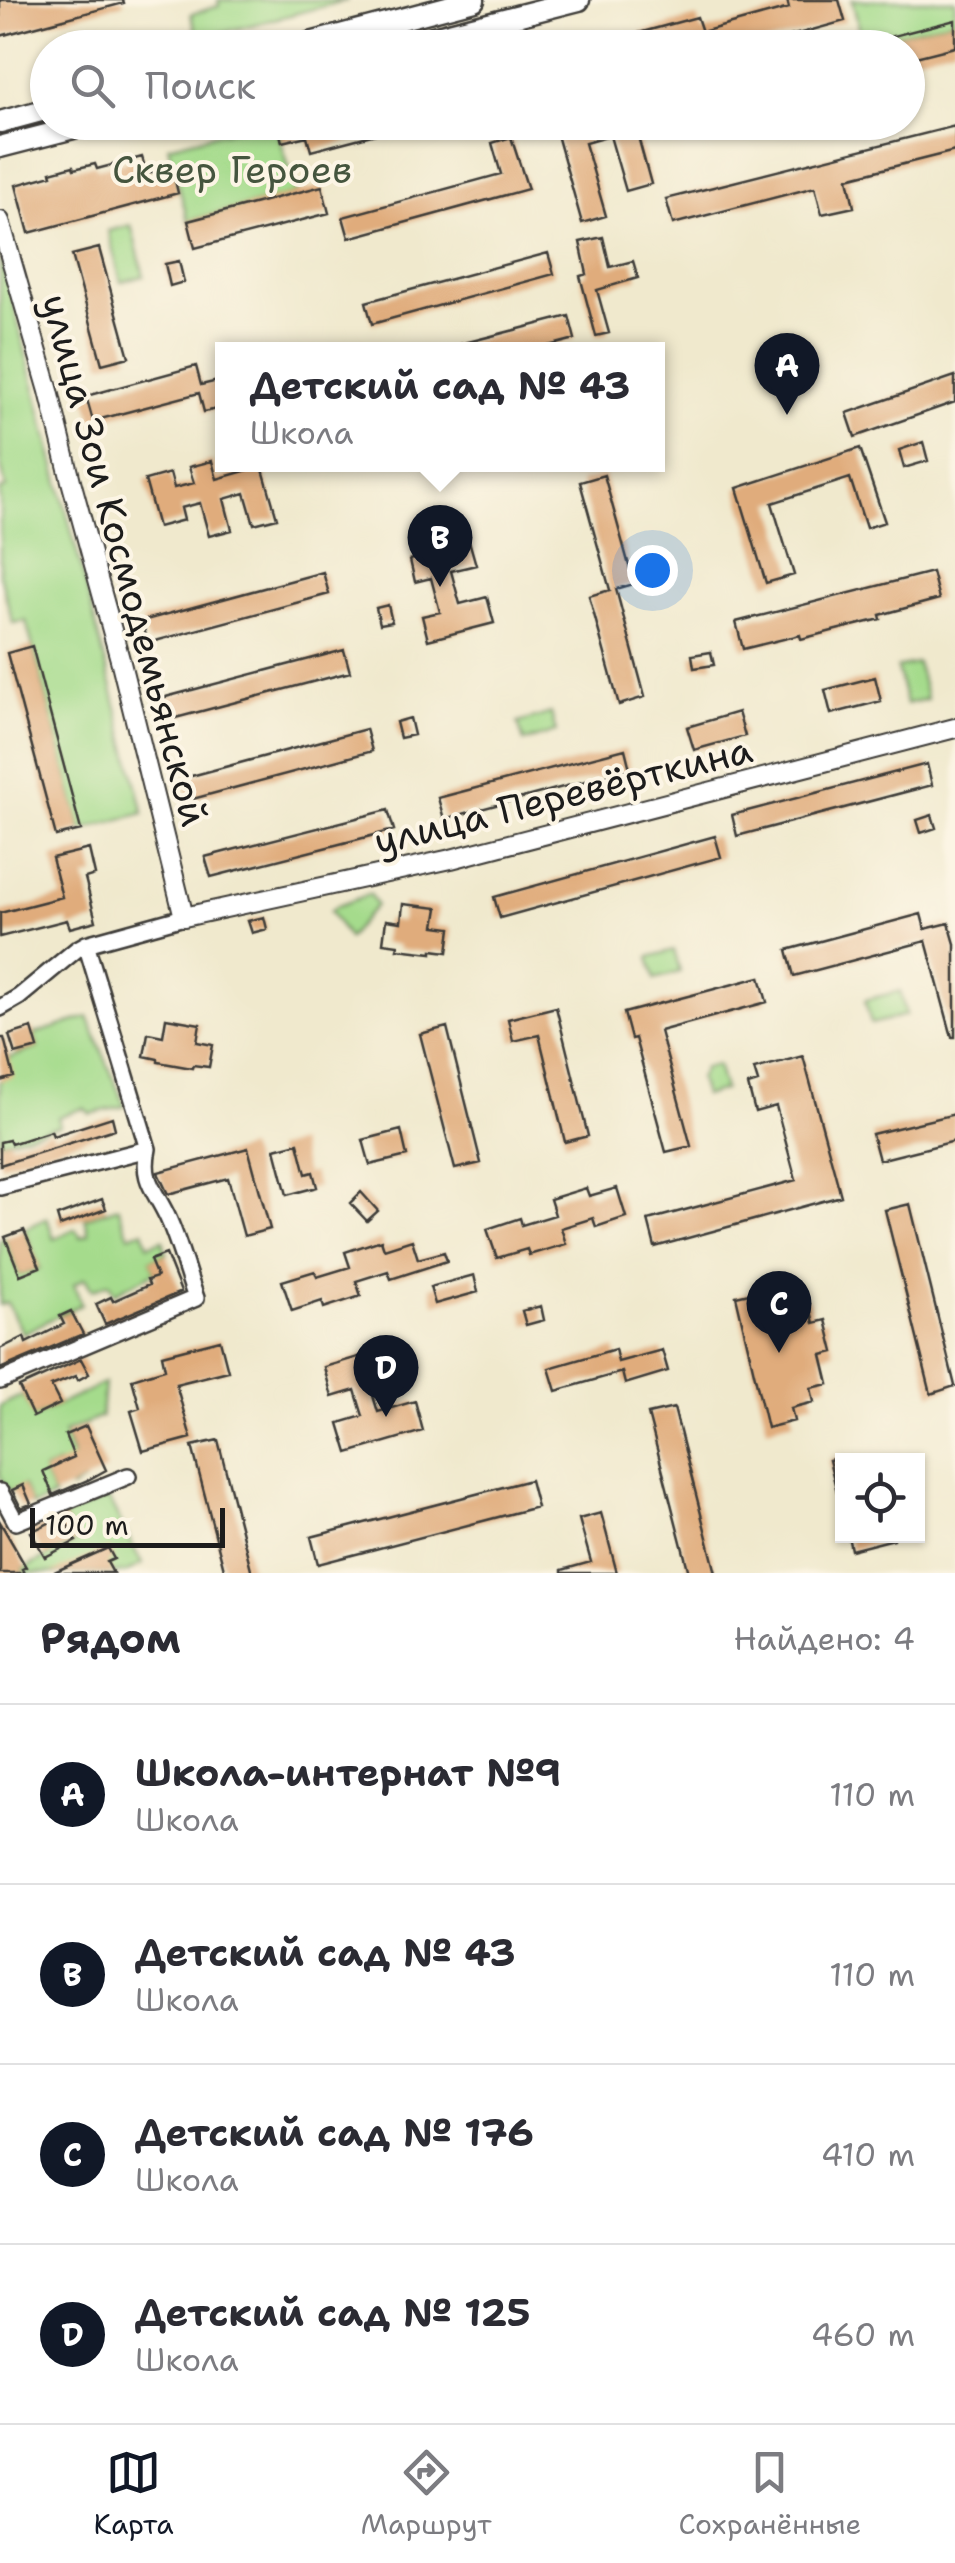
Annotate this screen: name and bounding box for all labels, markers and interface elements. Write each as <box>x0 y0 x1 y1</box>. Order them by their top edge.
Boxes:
search box <box>30 30 925 140</box>
icon: search <box>65 58 120 113</box>
text: Поиск <box>145 60 256 111</box>
park label: Сквер Героев <box>112 144 352 195</box>
street label: улица Зои Космодемьянской <box>29 288 221 832</box>
pin: A <box>754 332 820 415</box>
popup <box>215 342 665 472</box>
text: Детский сад № 43 <box>250 360 630 411</box>
text: Школа <box>250 411 353 454</box>
pin: B <box>408 504 472 587</box>
your location <box>627 545 678 596</box>
street label: улица Перевёрткина <box>369 723 758 867</box>
pin: C <box>746 1270 812 1353</box>
pin: D <box>354 1334 418 1417</box>
map controls <box>835 1453 925 1543</box>
button: locate <box>835 1453 925 1543</box>
scale bar <box>30 1503 225 1548</box>
text: 100 m <box>45 1506 129 1544</box>
text: Рядом <box>40 1610 181 1666</box>
text: Найдено: 4 <box>734 1617 915 1660</box>
text: Школа-интернат №9 <box>135 1747 561 1798</box>
text: A <box>60 1773 85 1816</box>
text: 110 m <box>829 1773 915 1816</box>
text: Школа <box>135 1798 239 1841</box>
text: Детский сад № 43 <box>135 1927 516 1978</box>
text: B <box>63 1953 82 1996</box>
text: 110 m <box>829 1953 915 1996</box>
text: Школа <box>135 1978 239 2021</box>
text: Детский сад № 176 <box>135 2107 534 2158</box>
text: C <box>63 2133 82 2176</box>
text: 410 m <box>821 2133 915 2176</box>
text: Школа <box>135 2158 239 2201</box>
text: Детский сад № 125 <box>135 2287 531 2338</box>
text: D <box>61 2313 84 2356</box>
text: 460 m <box>811 2313 915 2356</box>
text: Школа <box>135 2338 239 2381</box>
tab: Карта <box>94 2445 174 2543</box>
tab: Маршрут <box>361 2445 491 2543</box>
tab: Сохранённые <box>679 2445 861 2543</box>

